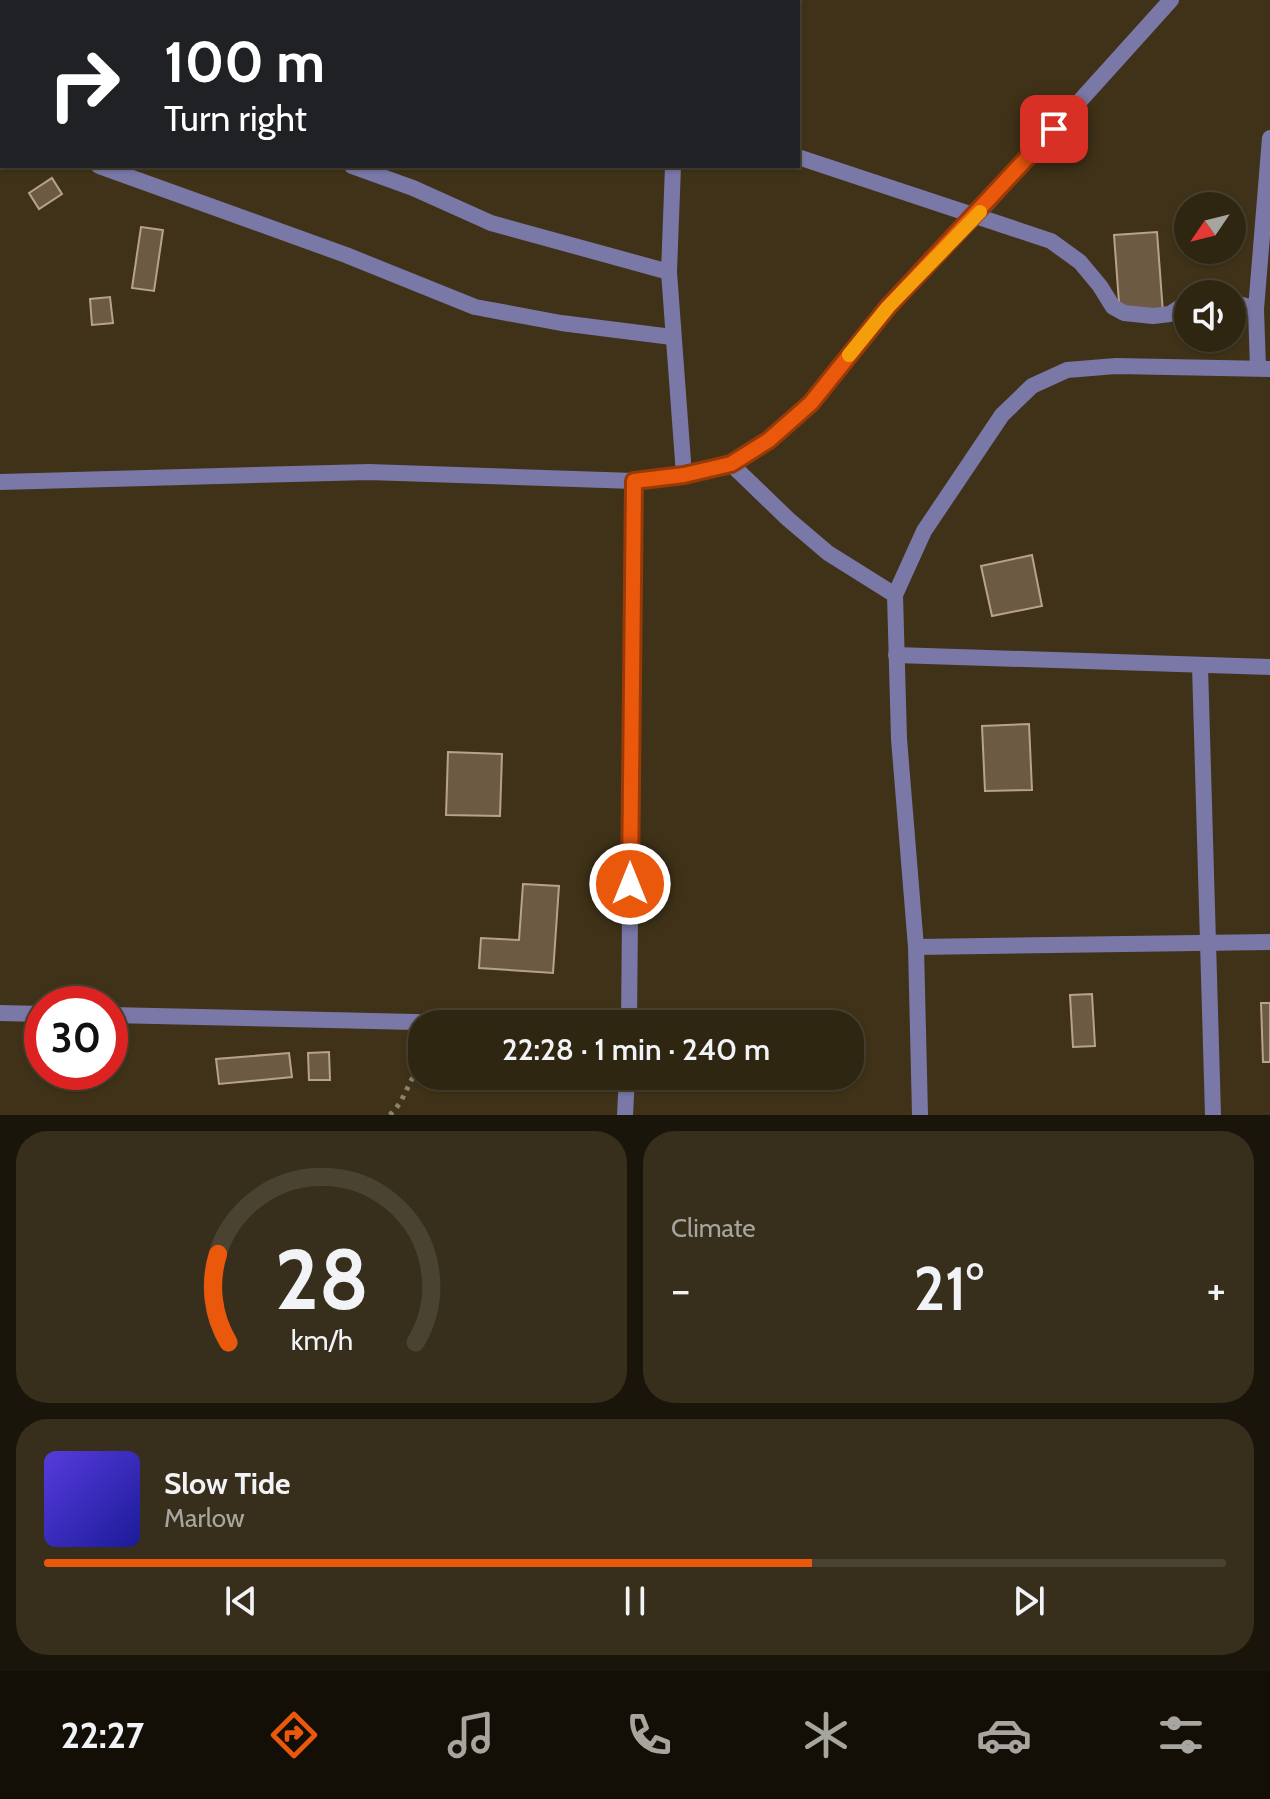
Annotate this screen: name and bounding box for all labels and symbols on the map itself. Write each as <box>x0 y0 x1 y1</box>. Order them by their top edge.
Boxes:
pin <box>1020 95 1088 163</box>
north arrow <box>1174 192 1246 264</box>
position arrow <box>588 842 672 926</box>
speed limit sign: 30 <box>24 986 128 1090</box>

